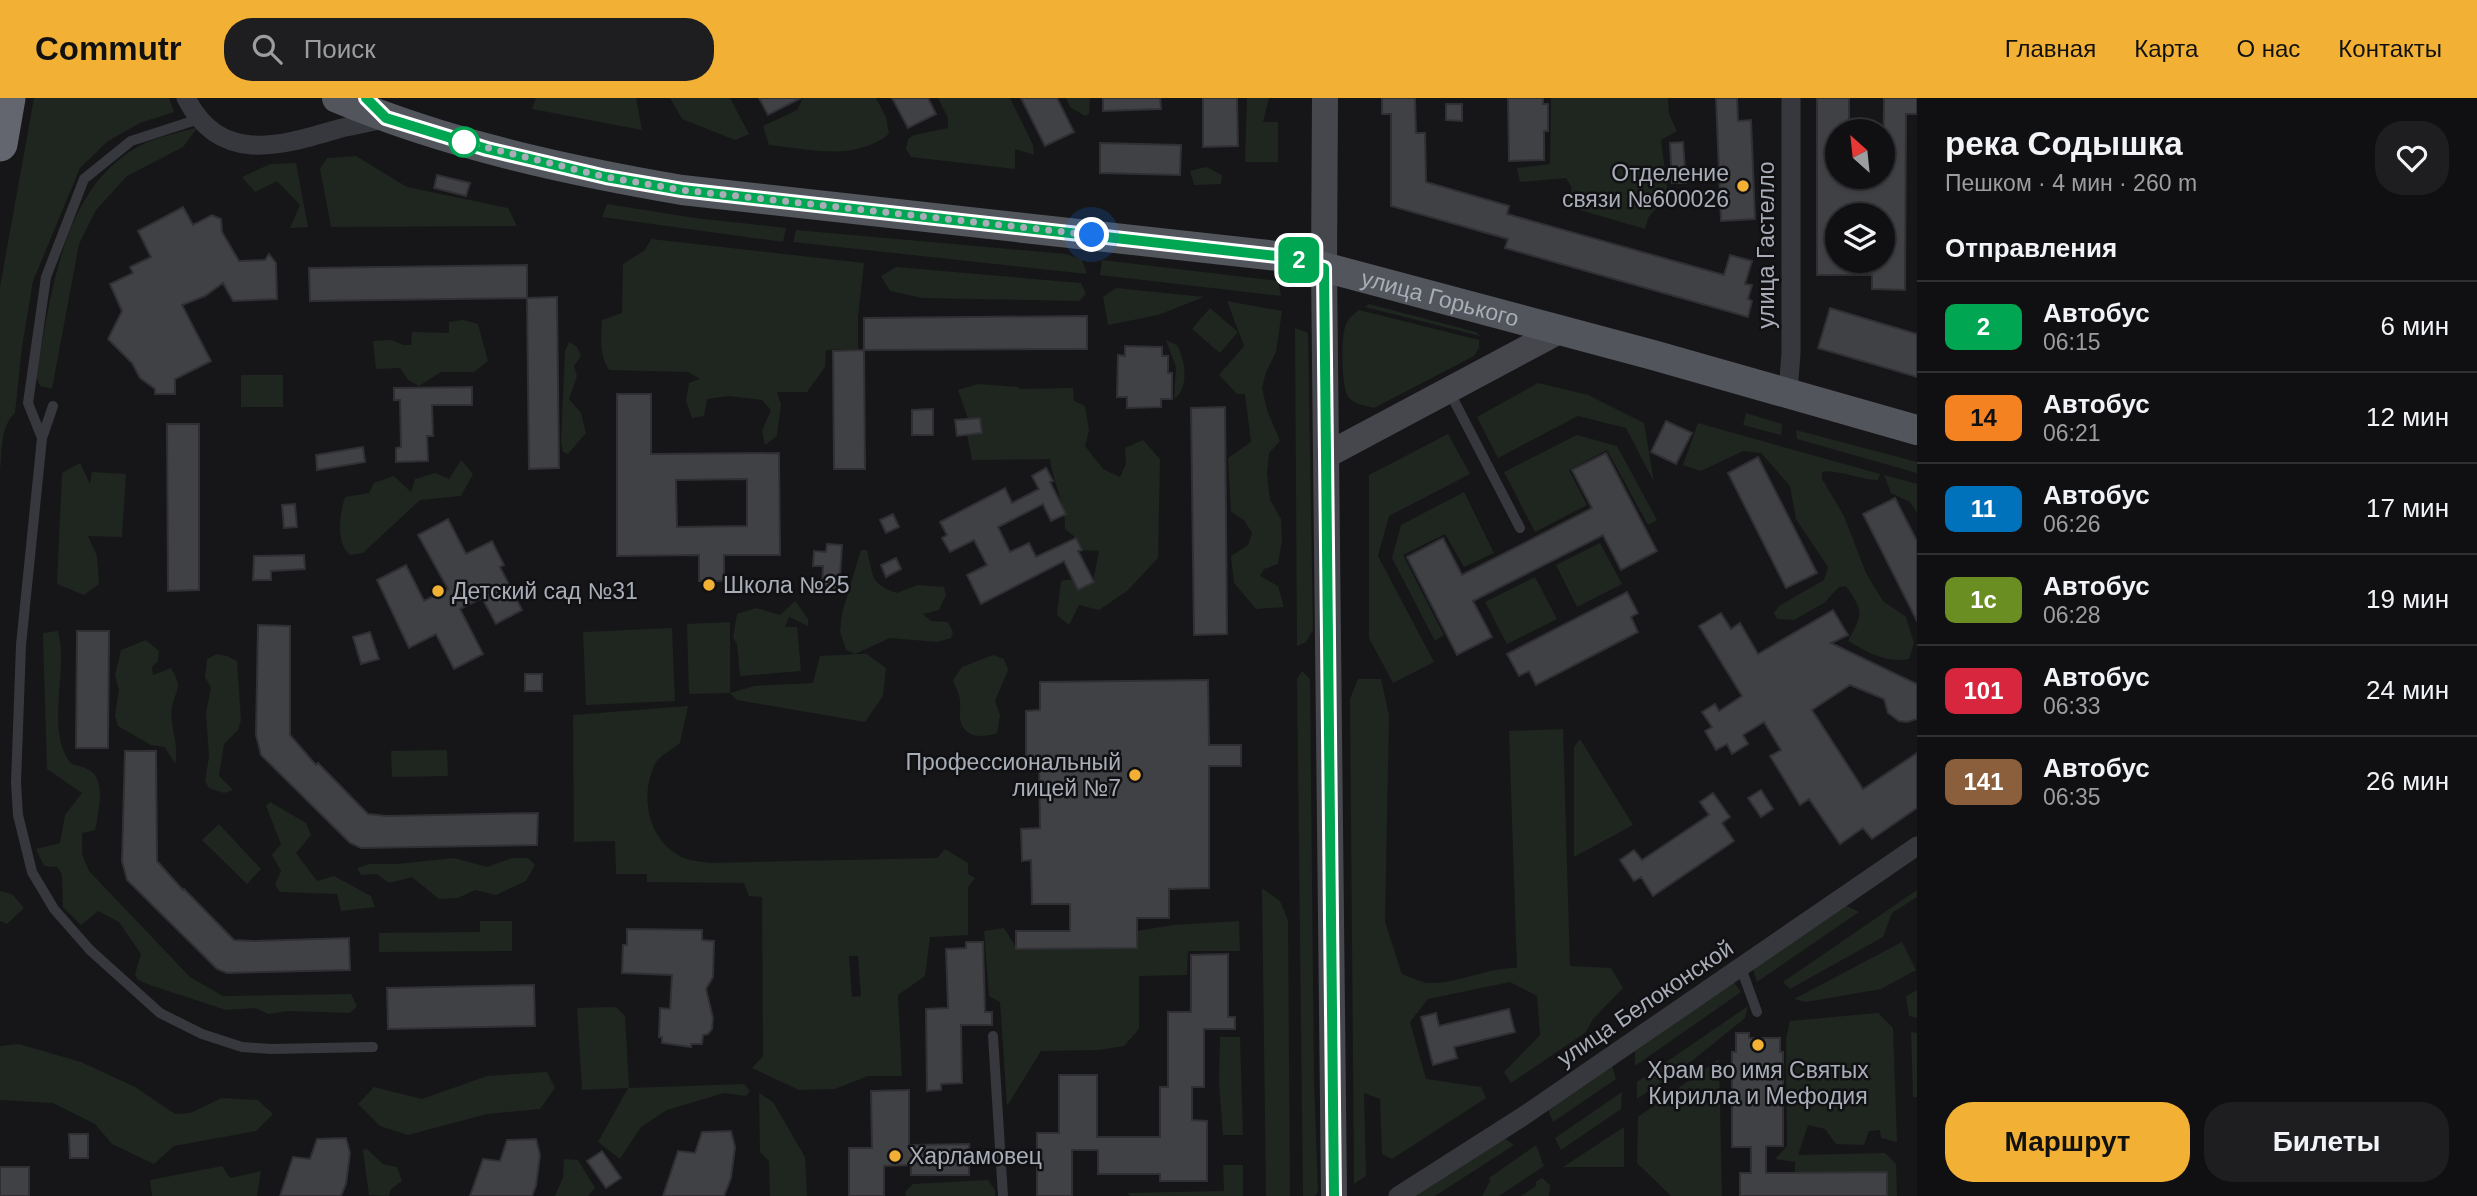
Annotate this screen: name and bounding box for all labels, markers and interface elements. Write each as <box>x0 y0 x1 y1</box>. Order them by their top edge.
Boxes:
search box <box>224 18 714 81</box>
text: Commutr <box>35 30 182 67</box>
icon: search <box>248 30 286 68</box>
text: Поиск <box>304 34 376 64</box>
text: Главная <box>2005 35 2096 62</box>
text: Карта <box>2134 35 2198 62</box>
text: О нас <box>2236 35 2300 62</box>
text: Контакты <box>2338 35 2442 62</box>
north arrow <box>1825 119 1895 189</box>
map controls <box>1825 119 1895 273</box>
button: heart <box>2375 121 2449 195</box>
text: река Содышка <box>1945 125 2183 162</box>
unlabelled marker <box>449 127 479 157</box>
place label: Отделение связи №600026 <box>1562 160 1729 212</box>
street label: улица Гастелло <box>1753 161 1779 329</box>
text: Пешком · 4 мин · 260 m <box>1945 170 2197 196</box>
marker: Отделение связи №600026 <box>1735 178 1751 194</box>
button: layers <box>1825 203 1895 273</box>
your location <box>1074 217 1109 252</box>
text: Отправления <box>1945 233 2117 263</box>
line badge: 2 <box>1276 237 1322 283</box>
text: 2 <box>1292 246 1306 273</box>
street label: улица Горького <box>1358 265 1522 332</box>
text: Автобус <box>2043 298 2150 328</box>
text: 6 мин <box>2381 311 2449 341</box>
text: 2 <box>1977 313 1990 340</box>
text: 06:15 <box>2043 329 2101 355</box>
text: Автобус <box>2043 389 2150 419</box>
text: 12 мин <box>2366 402 2449 432</box>
text: 14 <box>1970 404 1997 431</box>
text: 06:21 <box>2043 420 2101 446</box>
text: Автобус <box>2043 480 2150 510</box>
text: 17 мин <box>2366 493 2449 523</box>
text: 11 <box>1971 495 1996 522</box>
text: 06:26 <box>2043 511 2101 537</box>
text: Автобус <box>2043 571 2150 601</box>
place label: Школа №25 <box>723 572 850 598</box>
marker: Школа №25 <box>701 577 717 593</box>
place label: Детский сад №31 <box>452 578 638 604</box>
marker: Детский сад №31 <box>430 583 446 599</box>
text: 19 мин <box>2366 584 2449 614</box>
text: 1с <box>1970 586 1997 613</box>
text: 06:28 <box>2043 602 2101 628</box>
text: Автобус <box>2043 662 2150 692</box>
text: 24 мин <box>2366 675 2449 705</box>
text: 101 <box>1963 677 2004 704</box>
text: 06:33 <box>2043 693 2101 719</box>
place label: Профессиональный лицей №7 <box>906 749 1121 801</box>
text: Автобус <box>2043 753 2150 783</box>
text: 26 мин <box>2366 766 2449 796</box>
marker: Профессиональный лицей №7 <box>1127 767 1143 783</box>
text: 141 <box>1963 768 2004 795</box>
text: 06:35 <box>2043 784 2101 810</box>
street label: улица Белоконской <box>1552 934 1738 1072</box>
marker: Храм во имя Святых Кирилла и Мефодия <box>1750 1037 1766 1053</box>
place label: Храм во имя Святых Кирилла и Мефодия <box>1647 1057 1869 1109</box>
button: Маршрут <box>1945 1102 2190 1182</box>
button: Билеты <box>2204 1102 2449 1182</box>
place label: Харламовец <box>909 1143 1042 1169</box>
marker: Харламовец <box>887 1148 903 1164</box>

